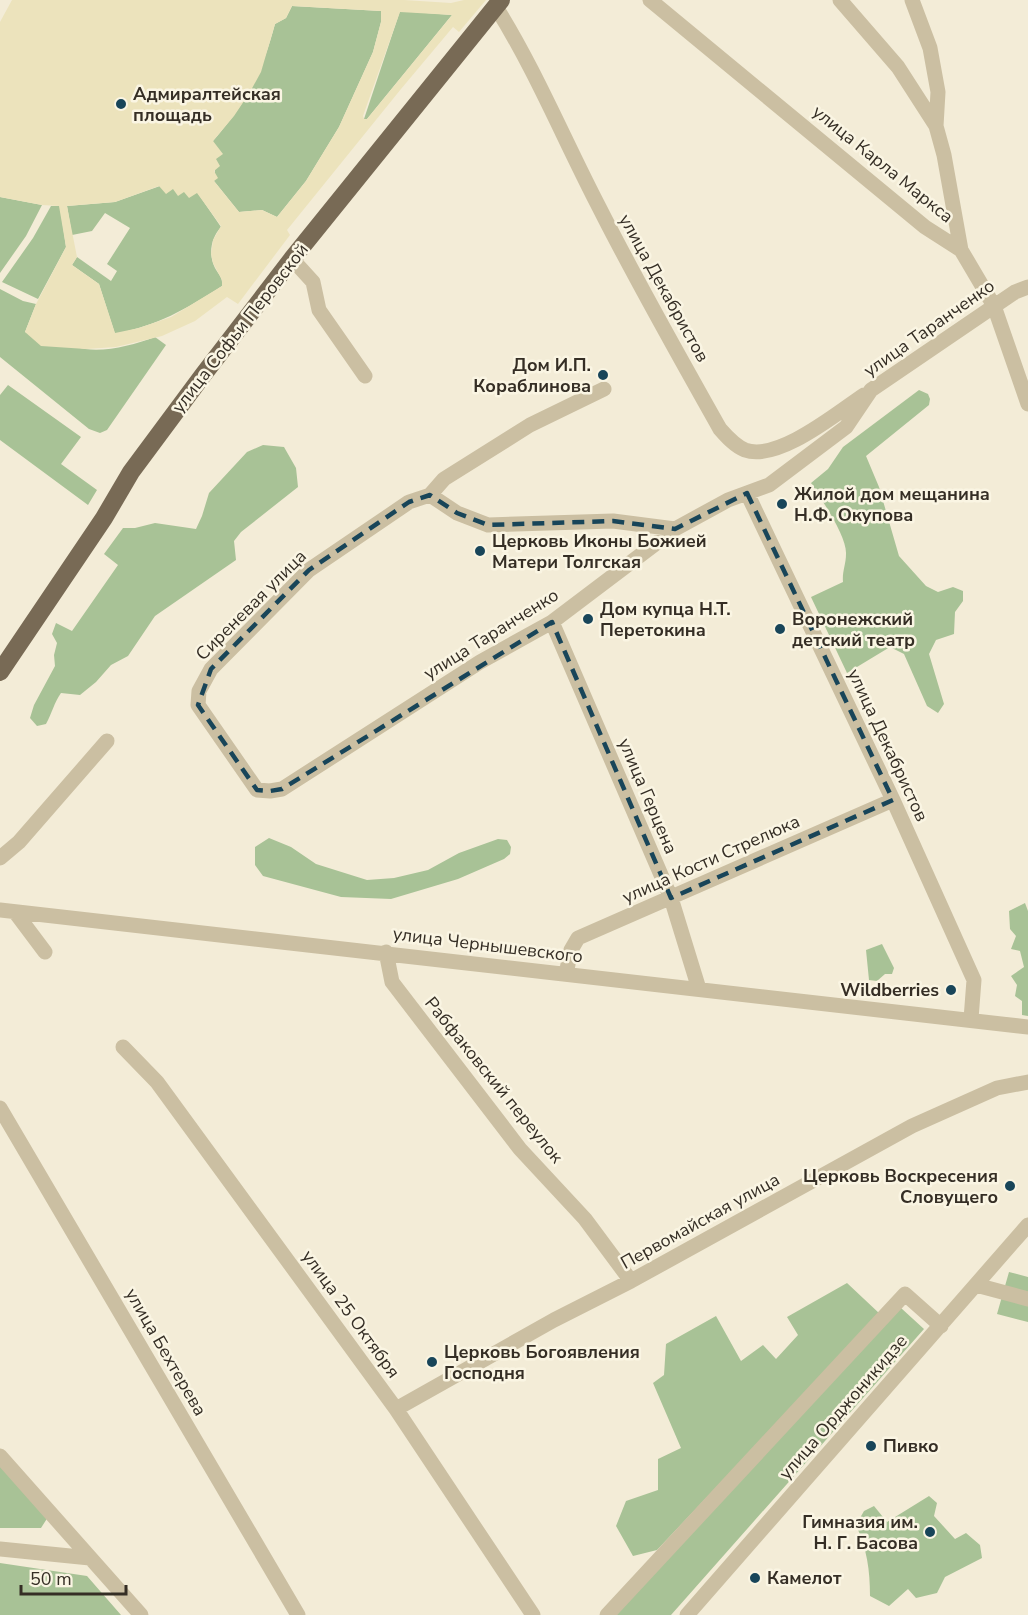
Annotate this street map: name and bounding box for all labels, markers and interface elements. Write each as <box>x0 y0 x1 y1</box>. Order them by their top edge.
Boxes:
place label: Адмиралтейская площадь <box>133 82 281 127</box>
marker: Адмиралтейская площадь <box>114 97 128 111</box>
street label: улица Карла Маркса <box>808 100 958 228</box>
street label: улица Декабристов <box>613 210 715 366</box>
street label: улица Софьи Перовской <box>166 238 314 418</box>
street label: улица Таранченко <box>859 274 999 382</box>
place label: Дом И.П. Кораблинова <box>473 353 591 398</box>
marker: Дом И.П. Кораблинова <box>596 368 610 382</box>
place label: Жилой дом мещанина Н.Ф. Окупова <box>794 482 990 527</box>
marker: Жилой дом мещанина Н.Ф. Окупова <box>775 497 789 511</box>
place label: Церковь Иконы Божией Матери Толгская <box>492 529 707 574</box>
street label: Сиреневая улица <box>190 544 312 666</box>
marker: Церковь Иконы Божией Матери Толгская <box>473 544 487 558</box>
street label: улица Таранченко <box>419 583 563 685</box>
place label: Дом купца Н.Т. Перетокина <box>600 597 731 642</box>
place label: Воронежский детский театр <box>792 607 915 652</box>
marker: Дом купца Н.Т. Перетокина <box>581 612 595 626</box>
marker: Воронежский детский театр <box>773 622 787 636</box>
street label: улица Декабристов <box>842 665 934 825</box>
street label: улица Герцена <box>613 734 683 858</box>
street label: улица Кости Стрелюка <box>618 809 804 909</box>
street label: улица Чернышевского <box>392 921 584 969</box>
place label: Wildberries <box>840 978 939 1002</box>
marker: Wildberries <box>944 983 958 997</box>
street label: Рабфаковский переулок <box>419 992 569 1169</box>
place label: Церковь Воскресения Словущего <box>803 1164 998 1209</box>
street label: Первомайская улица <box>616 1167 784 1275</box>
marker: Церковь Воскресения Словущего <box>1003 1179 1017 1193</box>
street label: улица 25 Октября <box>296 1245 406 1383</box>
street label: улица Бехтерева <box>120 1284 212 1420</box>
street label: улица Орджоникидзе <box>773 1329 913 1485</box>
place label: Церковь Богоявления Господня <box>444 1340 640 1385</box>
marker: Церковь Богоявления Господня <box>425 1355 439 1369</box>
place label: Пивко <box>883 1434 939 1458</box>
marker: Пивко <box>864 1439 878 1453</box>
place label: Гимназия им. Н. Г. Басова <box>802 1510 918 1555</box>
marker: Гимназия им. Н. Г. Басова <box>923 1525 937 1539</box>
scale bar <box>21 1558 126 1596</box>
place label: Камелот <box>767 1566 842 1590</box>
text: 50 m <box>30 1567 72 1591</box>
marker: Камелот <box>748 1571 762 1585</box>

